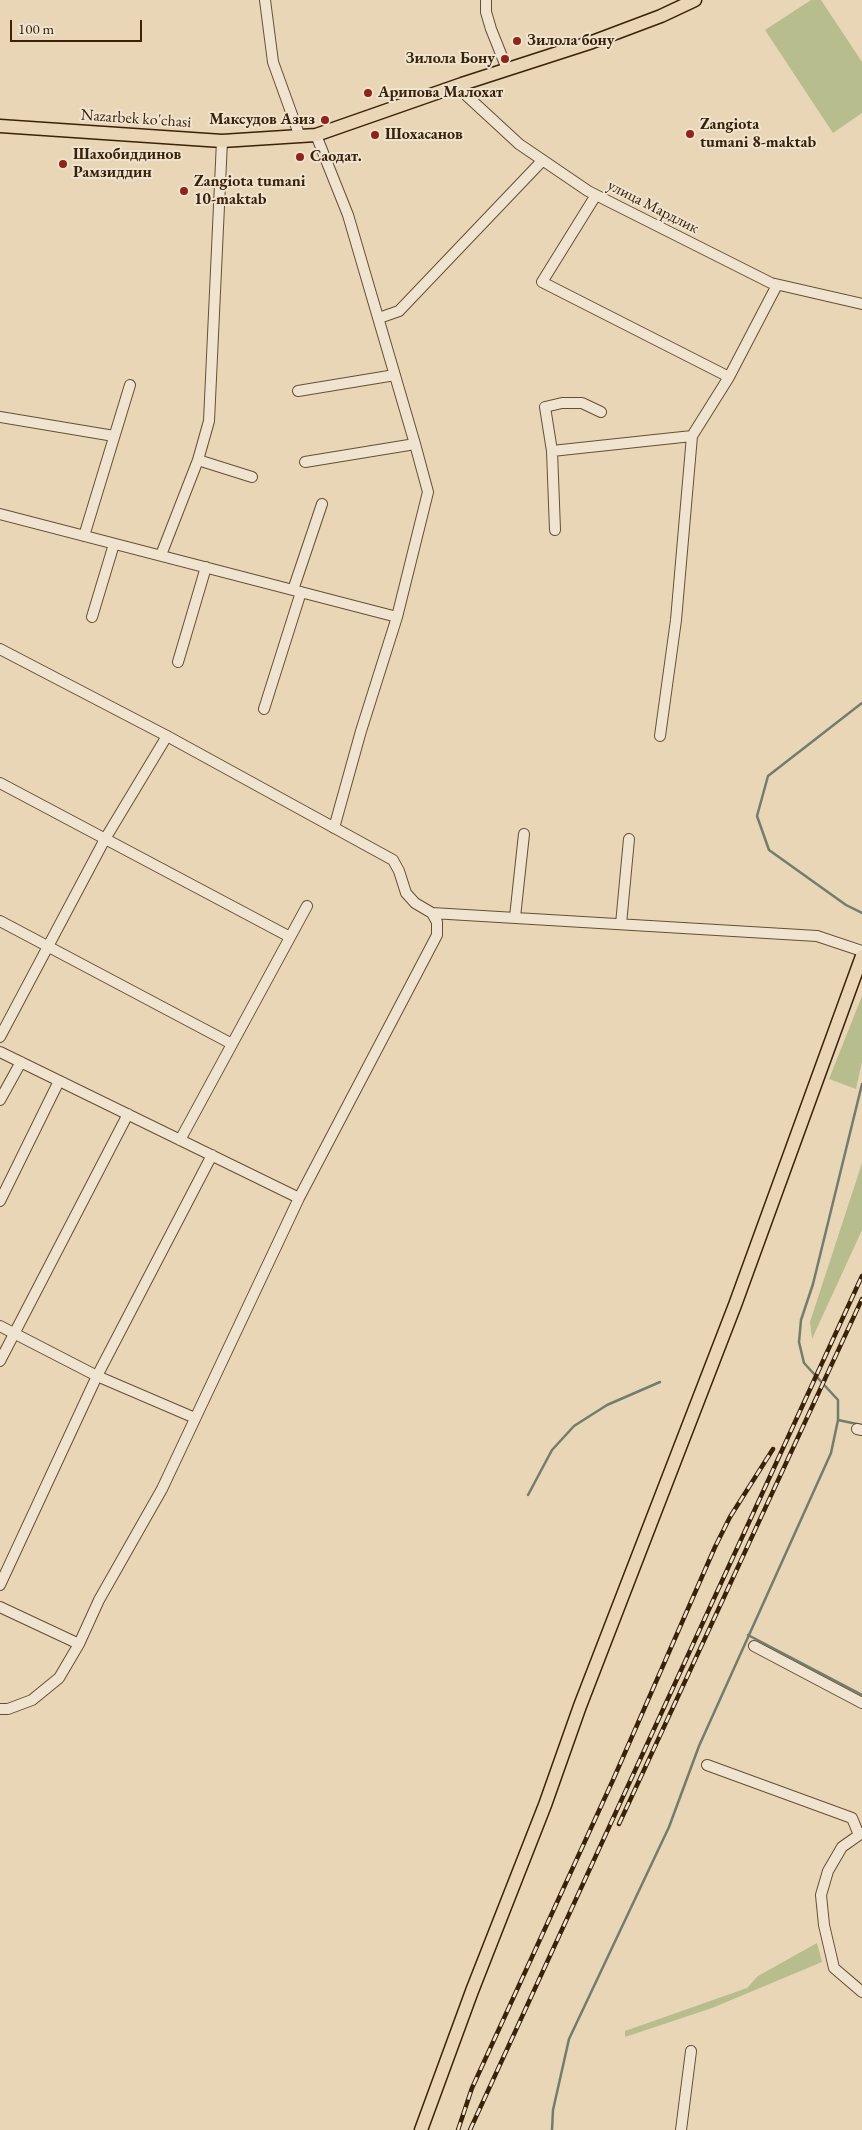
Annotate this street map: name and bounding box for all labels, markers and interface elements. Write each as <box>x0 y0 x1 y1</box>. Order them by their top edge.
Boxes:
scale bar <box>12 10 145 42</box>
text: 100 m <box>18 19 54 38</box>
place label: Зилола бону <box>527 31 614 51</box>
marker: Зилола бону <box>511 35 523 47</box>
place label: Зилола Бону <box>406 49 495 69</box>
marker: Зилола Бону <box>499 53 511 65</box>
place label: Арипова Малохат <box>378 83 503 103</box>
marker: Арипова Малохат <box>362 87 374 99</box>
street label: Nazarbek ko'chasi <box>80 106 192 132</box>
place label: Максудов Азиз <box>209 110 315 130</box>
marker: Максудов Азиз <box>319 114 331 126</box>
place label: Zangiota tumani 8-maktab <box>700 115 816 153</box>
place label: Шохасанов <box>385 125 463 145</box>
marker: Zangiota tumani 8-maktab <box>684 128 696 140</box>
marker: Шохасанов <box>369 129 381 141</box>
place label: Шахобиддинов Рамзиддин <box>73 145 181 183</box>
place label: Саодат. <box>310 147 362 167</box>
marker: Саодат. <box>294 151 306 163</box>
marker: Шахобиддинов Рамзиддин <box>57 158 69 170</box>
place label: Zangiota tumani 10-maktab <box>194 172 306 210</box>
street label: улица Мардлик <box>604 176 702 238</box>
marker: Zangiota tumani 10-maktab <box>178 185 190 197</box>

